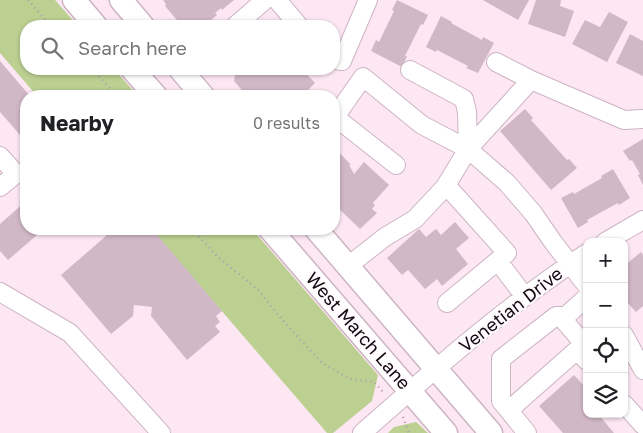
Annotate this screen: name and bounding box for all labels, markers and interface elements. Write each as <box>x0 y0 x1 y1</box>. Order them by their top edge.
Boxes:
search box <box>20 20 340 75</box>
icon: search <box>38 34 66 62</box>
text: Search here <box>78 36 187 59</box>
text: Nearby <box>40 110 114 136</box>
text: 0 results <box>253 113 320 133</box>
map controls <box>583 238 628 418</box>
button: + <box>583 238 628 283</box>
street label: Venetian Drive <box>454 262 567 356</box>
street label: West March Lane <box>302 267 416 393</box>
button: − <box>583 283 628 328</box>
button: locate <box>583 328 628 373</box>
button: layers <box>583 373 628 418</box>

